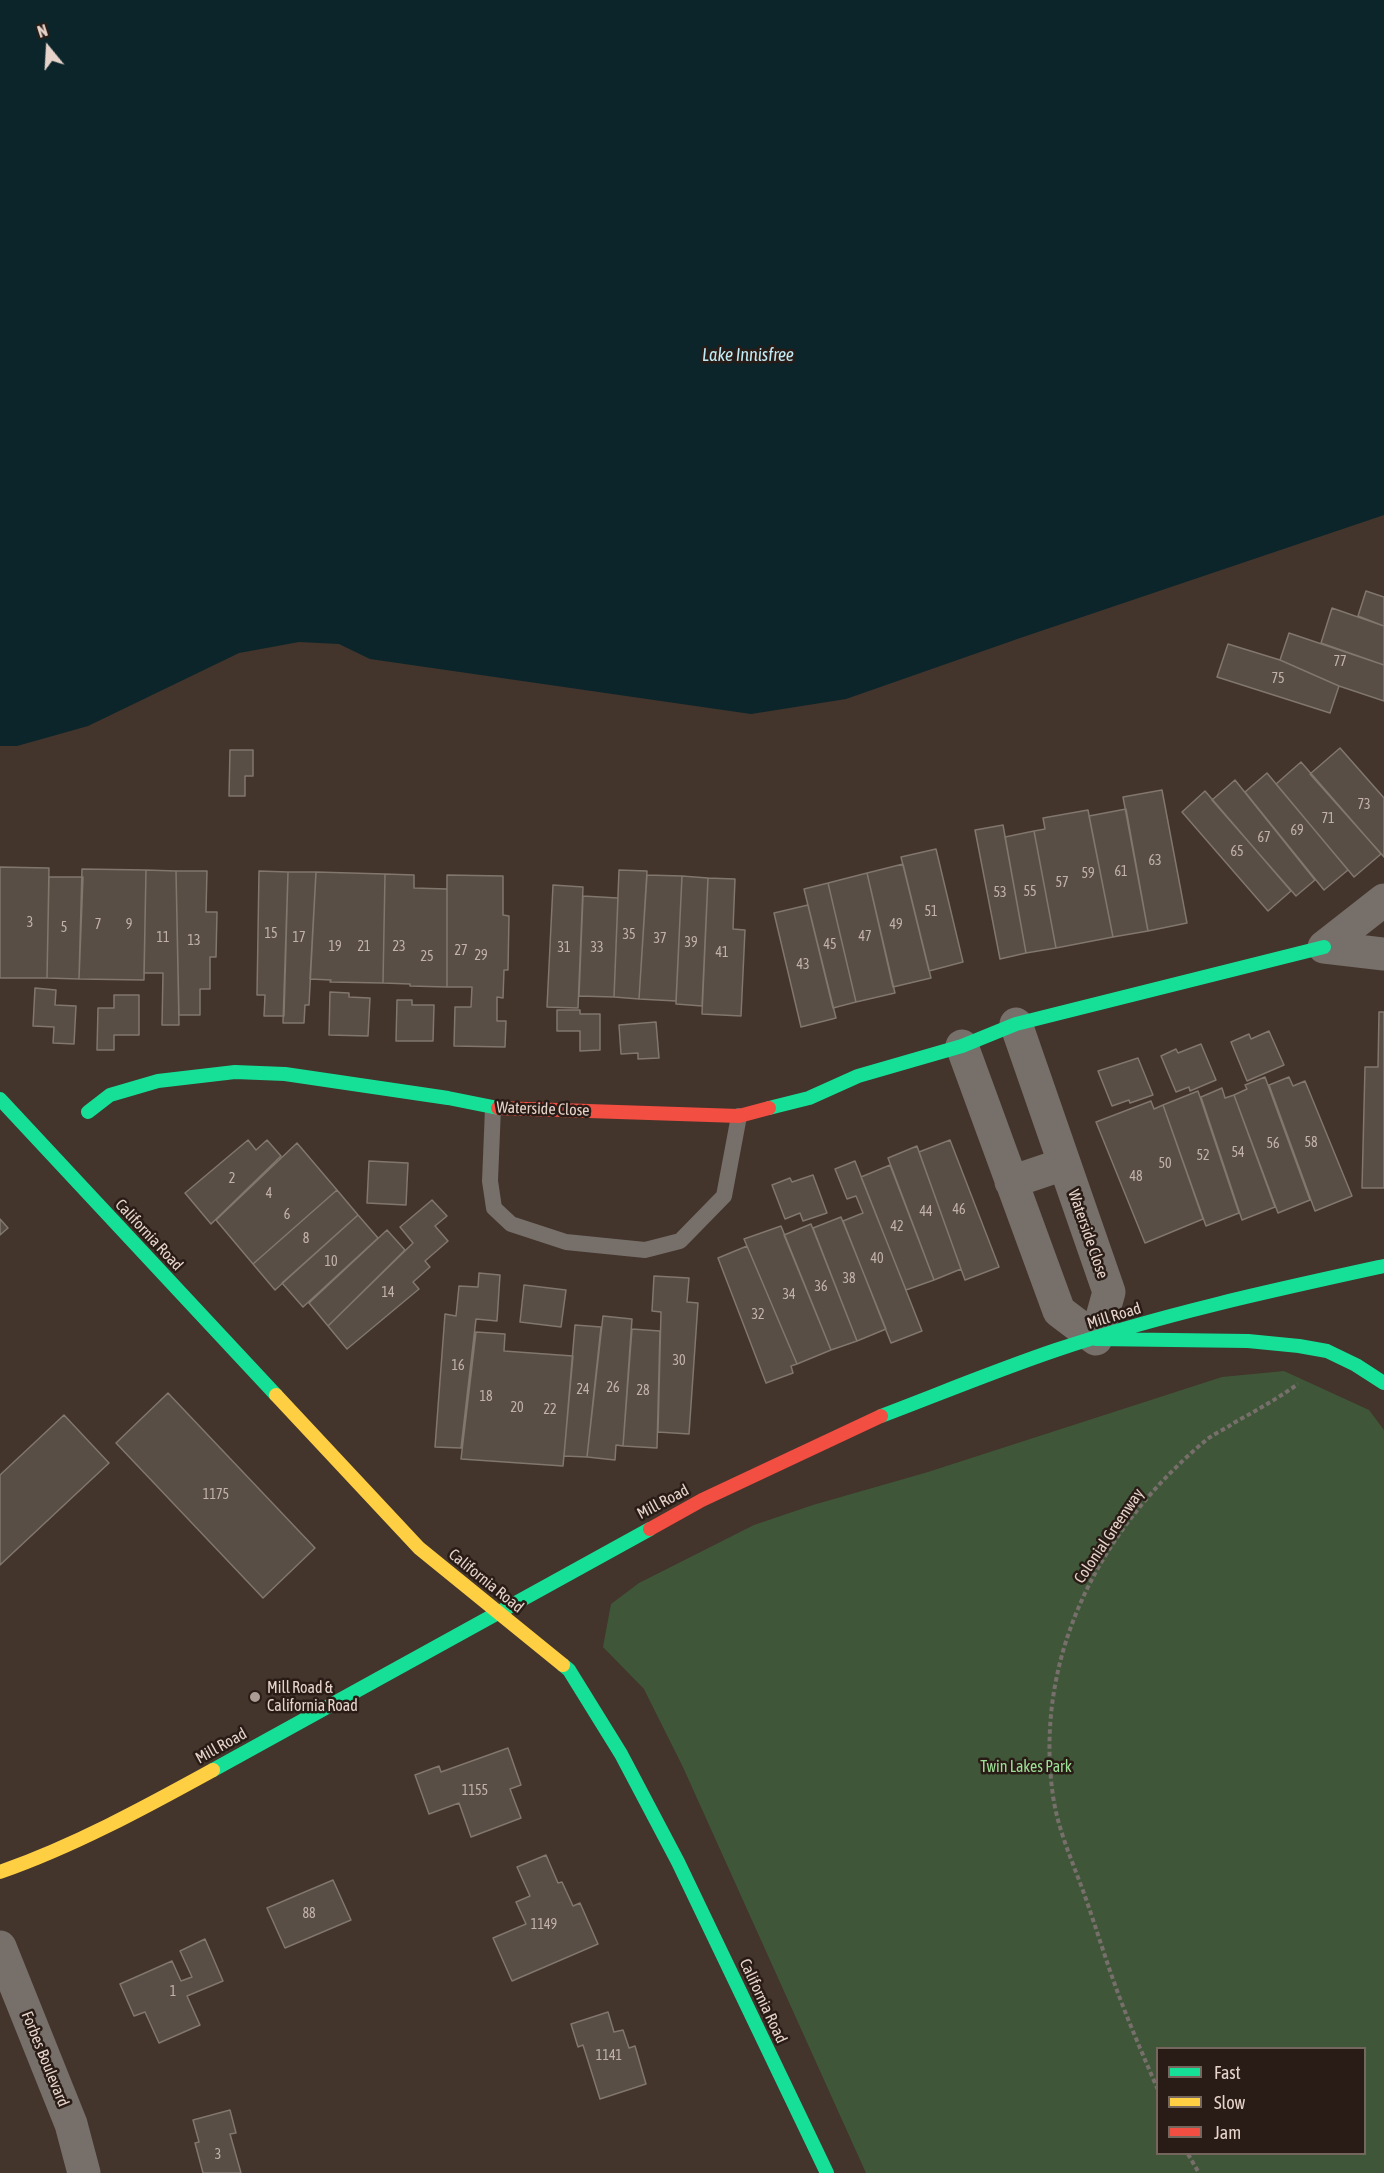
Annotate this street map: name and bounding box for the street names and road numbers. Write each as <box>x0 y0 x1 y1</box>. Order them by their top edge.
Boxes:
street label: Waterside Close <box>496 1098 590 1120</box>
street label: Waterside Close <box>1064 1187 1112 1281</box>
street label: California Road <box>111 1195 187 1275</box>
street label: Mill Road <box>1085 1299 1143 1333</box>
street label: Mill Road <box>634 1480 692 1524</box>
street label: Colonial Greenway <box>1070 1485 1148 1587</box>
street label: California Road <box>445 1545 527 1617</box>
street label: Mill Road <box>192 1724 250 1768</box>
street label: California Road <box>735 1956 791 2046</box>
street label: Forbes Boulevard <box>17 2008 73 2110</box>

